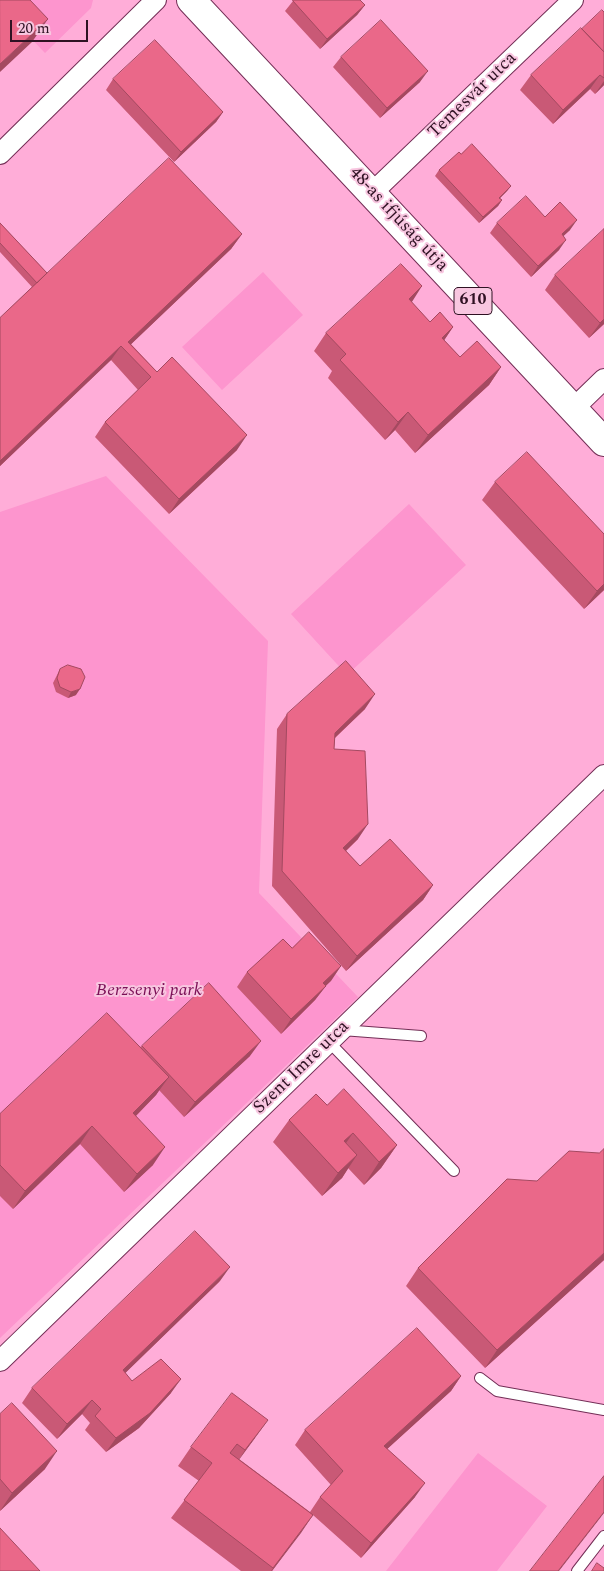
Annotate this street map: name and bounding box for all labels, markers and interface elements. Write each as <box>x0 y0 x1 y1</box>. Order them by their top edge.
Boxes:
scale bar <box>12 10 90 42</box>
text: 20 m <box>18 17 50 40</box>
street label: Temesvár utca <box>424 48 522 144</box>
street label: 48-as ifjúság útja <box>344 163 452 277</box>
road number: 610 <box>454 288 492 314</box>
park label: Berzsenyi park <box>96 980 202 1002</box>
street label: Szent Imre utca <box>250 1017 354 1119</box>

